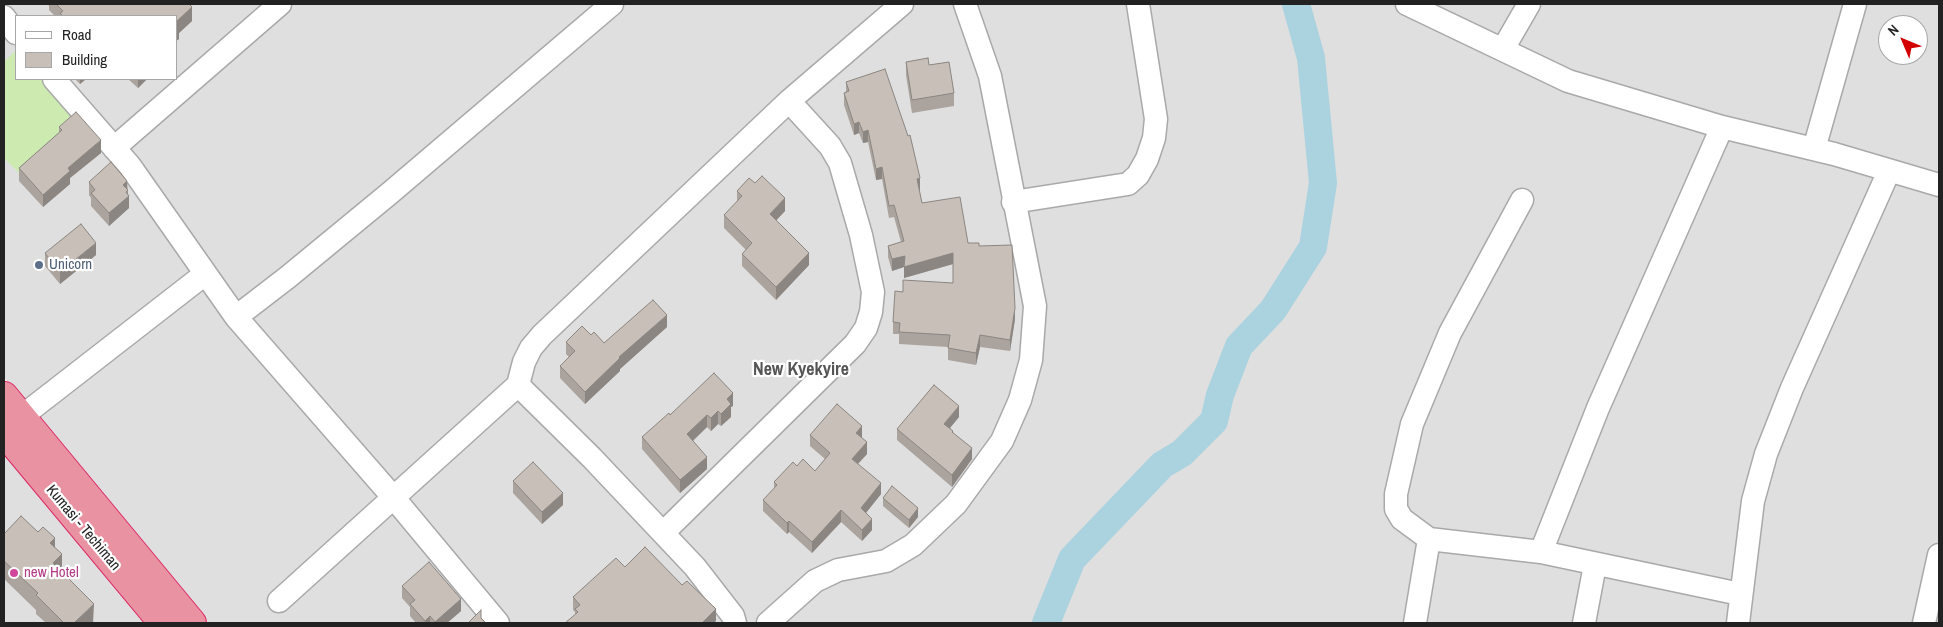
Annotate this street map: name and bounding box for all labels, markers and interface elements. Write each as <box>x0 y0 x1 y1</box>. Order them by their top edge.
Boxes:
legend <box>15 15 178 80</box>
north arrow <box>1878 15 1928 65</box>
text: N <box>1884 21 1902 39</box>
text: Road <box>62 24 91 45</box>
text: Building <box>62 49 107 70</box>
place label: Unicorn <box>49 256 92 274</box>
marker: Unicorn <box>33 259 45 271</box>
district label: New Kyekyire <box>753 359 849 381</box>
street label: Kumasi - Techiman <box>42 482 124 574</box>
place label: new Hotel <box>24 564 79 582</box>
marker: new Hotel <box>8 567 20 579</box>

